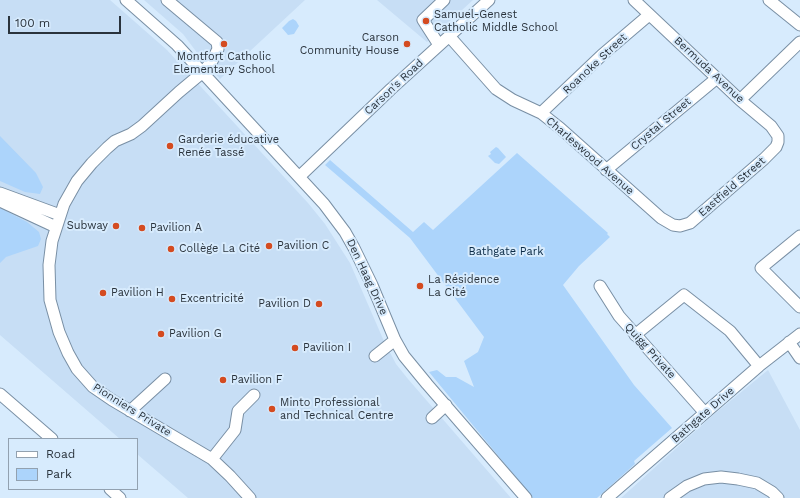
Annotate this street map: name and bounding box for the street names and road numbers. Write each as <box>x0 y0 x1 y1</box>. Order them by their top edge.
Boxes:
street label: Roanoke Street <box>560 31 630 97</box>
street label: Bermuda Avenue <box>671 34 747 106</box>
street label: Carson's Road <box>362 56 426 118</box>
street label: Crystal Street <box>628 95 694 153</box>
street label: Charleswood Avenue <box>543 114 637 198</box>
street label: Eastfield Street <box>696 154 768 220</box>
street label: Den Haag Drive <box>344 237 390 317</box>
street label: Quigg Private <box>622 321 678 381</box>
street label: Pionniers Private <box>91 381 173 439</box>
street label: Bathgate Drive <box>669 384 737 446</box>

